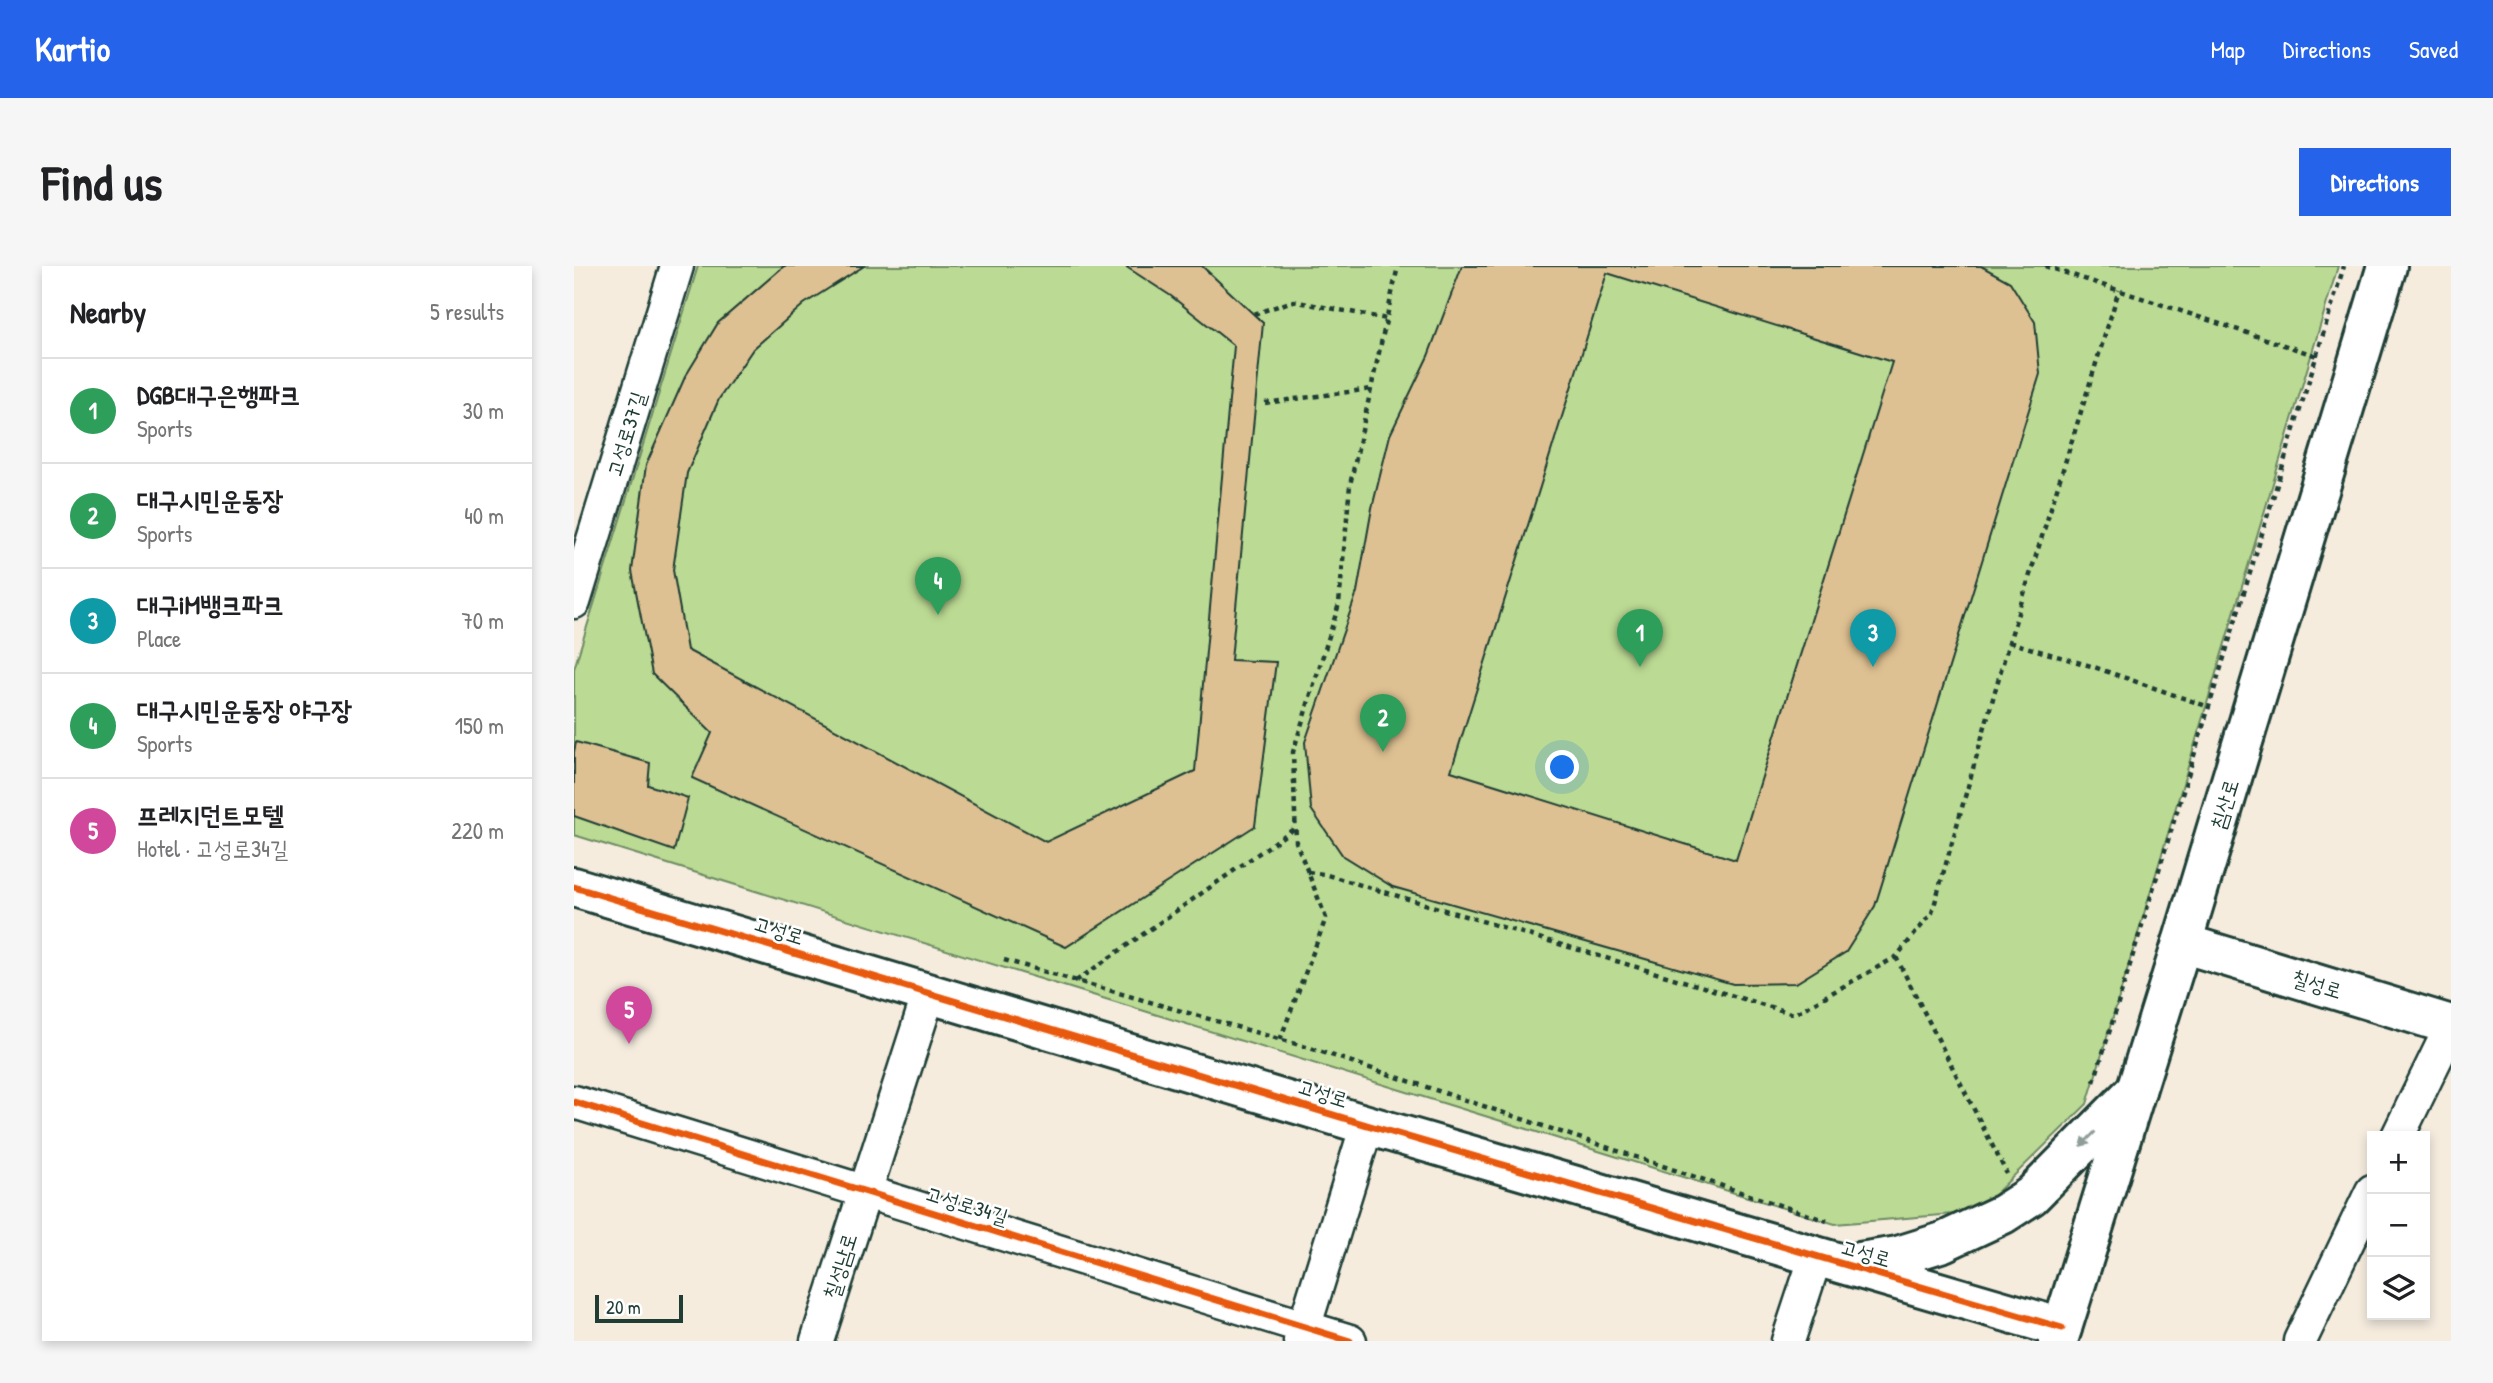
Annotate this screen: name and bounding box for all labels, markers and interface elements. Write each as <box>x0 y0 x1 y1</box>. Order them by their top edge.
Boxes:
text: Kartio <box>35 27 110 71</box>
text: Map <box>2211 33 2245 65</box>
text: Directions <box>2283 33 2371 65</box>
text: Saved <box>2409 33 2458 65</box>
button: Directions <box>2299 148 2451 216</box>
text: Find us <box>42 149 162 215</box>
text: Nearby <box>70 292 146 332</box>
text: 5 results <box>430 296 504 327</box>
text: DGB대구은행파크 <box>137 377 301 412</box>
street label: 고성로37길 <box>599 388 653 480</box>
text: 1 <box>89 395 97 426</box>
text: 30 m <box>462 395 504 426</box>
text: Sports <box>137 413 192 444</box>
text: 대구시민운동장 <box>137 482 283 517</box>
text: 2 <box>88 500 98 531</box>
text: 40 m <box>464 500 504 531</box>
text: Sports <box>137 518 192 549</box>
pin: 4 <box>915 557 961 615</box>
text: 대구iM뱅크파크 <box>137 587 284 622</box>
text: 3 <box>88 605 98 636</box>
text: 70 m <box>461 605 504 636</box>
pin: 1 <box>1617 609 1663 667</box>
pin: 3 <box>1850 609 1896 667</box>
text: Place <box>137 623 181 654</box>
text: 대구시민운동장 야구장 <box>137 692 352 727</box>
pin: 2 <box>1360 694 1406 752</box>
text: 4 <box>89 710 97 741</box>
text: 150 m <box>455 710 504 741</box>
text: Sports <box>137 728 192 759</box>
your location <box>1545 750 1579 784</box>
street label: 침산로 <box>2203 776 2245 832</box>
text: 프레지던트모텔 <box>137 797 283 832</box>
text: 5 <box>88 815 98 846</box>
text: 220 m <box>451 815 504 846</box>
text: Hotel · 고성로34길 <box>137 833 288 864</box>
street label: 고성로 <box>751 909 807 951</box>
street label: 칠성로 <box>2289 963 2345 1005</box>
pin: 5 <box>606 986 652 1044</box>
street label: 고성로 <box>1295 1072 1351 1114</box>
one-way arrow <box>2080 1130 2097 1146</box>
map controls <box>2367 1131 2430 1320</box>
button: + <box>2367 1131 2430 1194</box>
street label: 고성로34길 <box>922 1179 1012 1231</box>
button: − <box>2367 1194 2430 1257</box>
street label: 칠성남로 <box>816 1229 864 1303</box>
street label: 고성로 <box>1838 1232 1894 1274</box>
button: layers <box>2367 1257 2430 1320</box>
scale bar <box>595 1292 682 1324</box>
text: 20 m <box>606 1294 641 1320</box>

